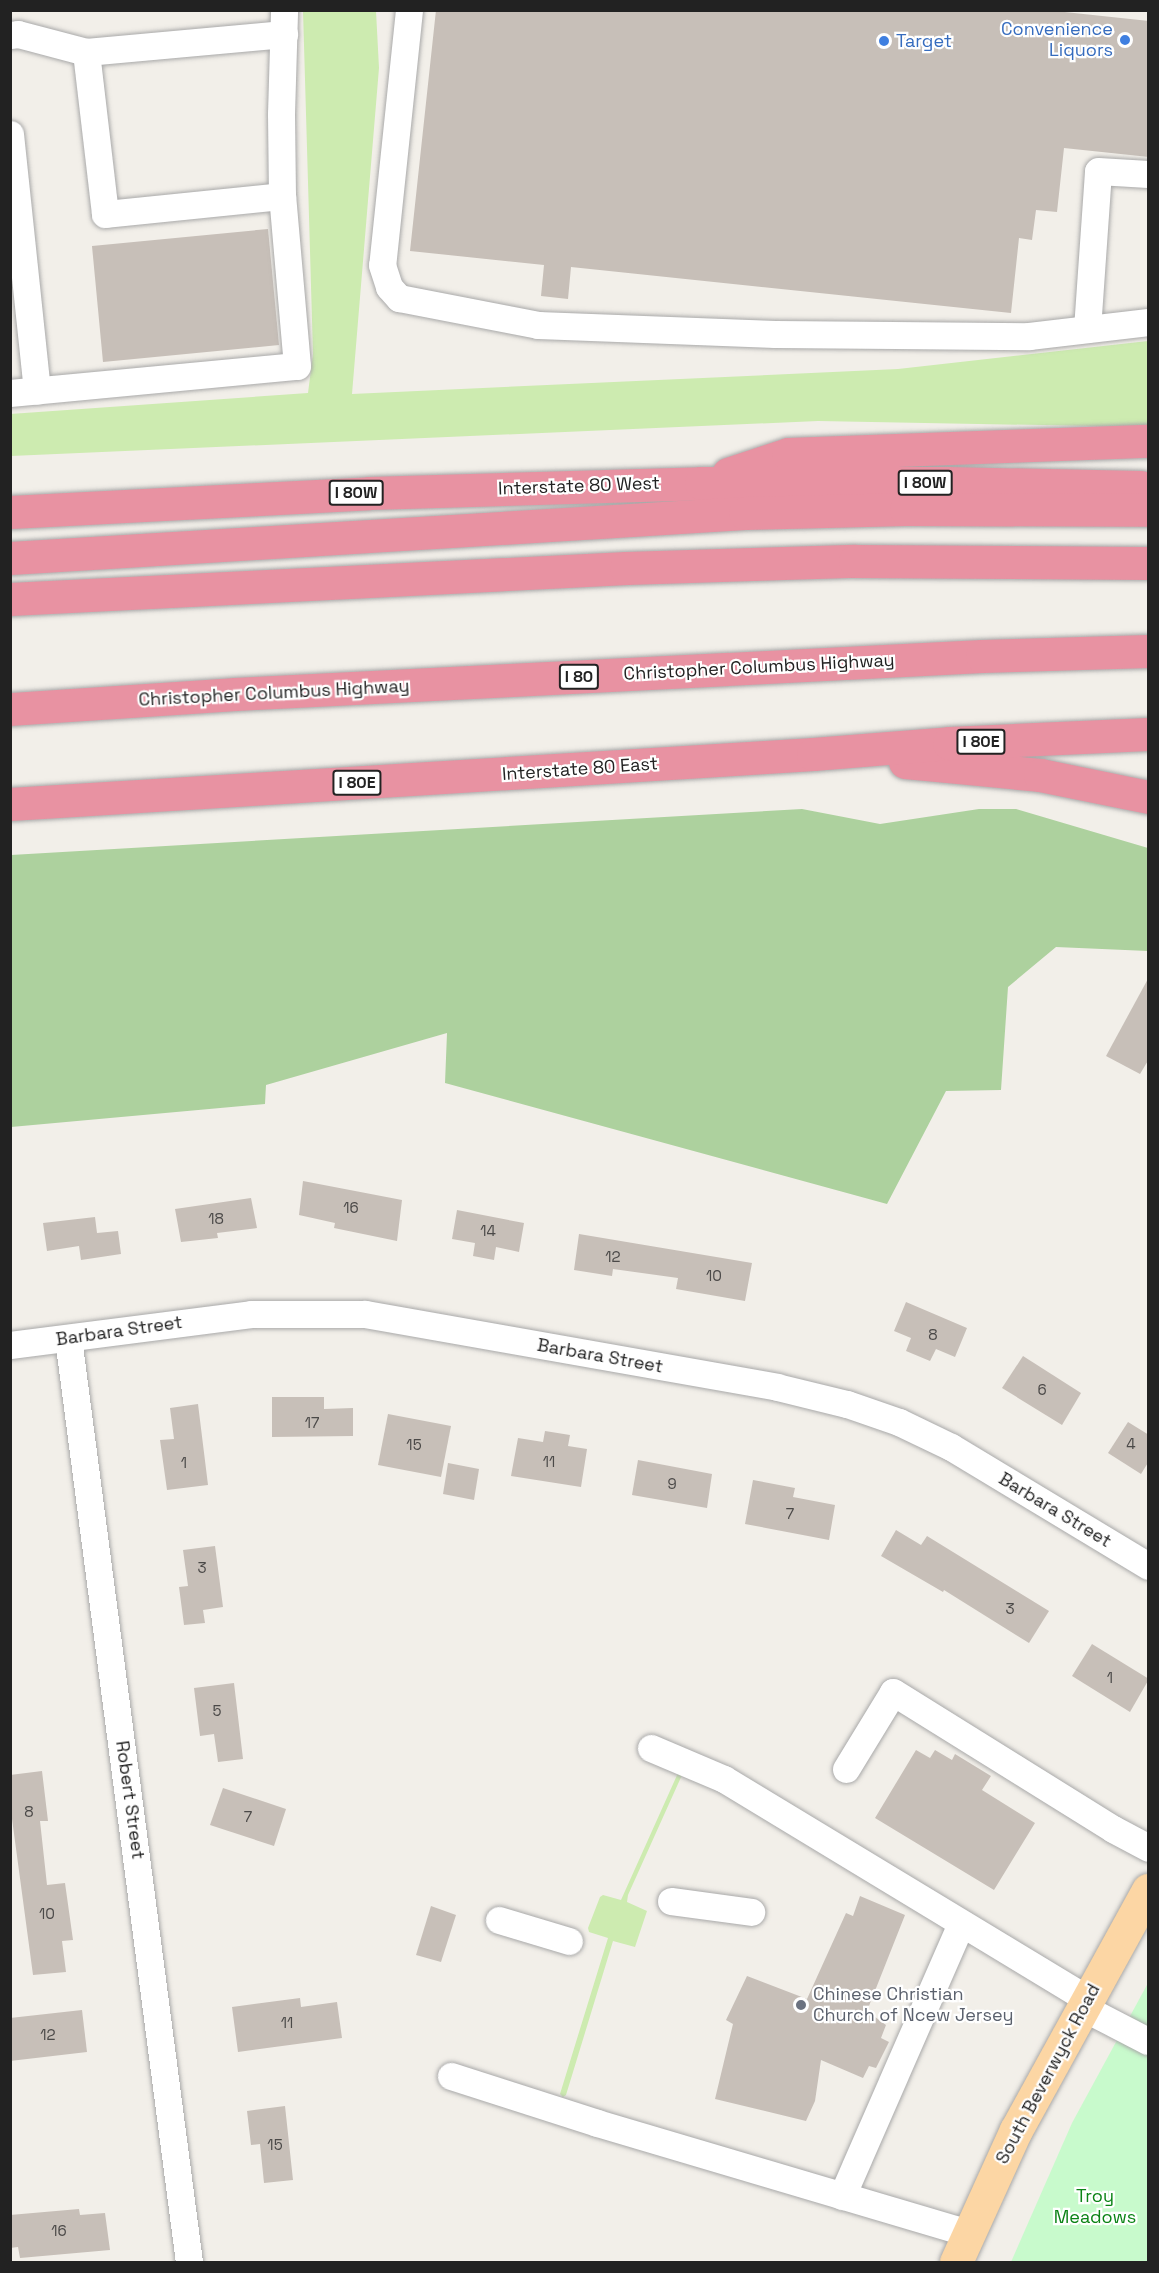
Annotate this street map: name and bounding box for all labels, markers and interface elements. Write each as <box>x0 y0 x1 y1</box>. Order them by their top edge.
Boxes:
place label: Convenience Liquors <box>1001 19 1113 62</box>
place label: Target <box>896 30 952 52</box>
marker: Convenience Liquors <box>1118 33 1132 47</box>
marker: Target <box>877 34 891 48</box>
road number: I 80W <box>896 470 954 496</box>
street label: Interstate 80 West <box>498 472 660 500</box>
road number: I 80W <box>328 480 385 506</box>
street label: Christopher Columbus Highway <box>623 649 895 685</box>
road number: I 80 <box>558 664 600 690</box>
street label: Christopher Columbus Highway <box>138 675 410 711</box>
road number: I 80E <box>956 729 1006 755</box>
street label: Interstate 80 East <box>501 753 659 785</box>
road number: I 80E <box>332 770 382 796</box>
house number: 16 <box>343 1199 359 1217</box>
house number: 18 <box>208 1210 224 1228</box>
house number: 14 <box>480 1222 496 1240</box>
house number: 12 <box>605 1248 621 1266</box>
house number: 10 <box>706 1267 722 1285</box>
street label: Barbara Street <box>54 1311 184 1351</box>
house number: 8 <box>928 1326 938 1344</box>
street label: Barbara Street <box>535 1334 665 1378</box>
house number: 6 <box>1037 1381 1047 1399</box>
house number: 17 <box>305 1414 319 1432</box>
house number: 4 <box>1126 1435 1136 1453</box>
house number: 15 <box>406 1436 422 1454</box>
house number: 11 <box>543 1453 555 1471</box>
house number: 1 <box>181 1454 187 1472</box>
street label: Barbara Street <box>995 1468 1115 1552</box>
house number: 9 <box>667 1475 677 1493</box>
house number: 7 <box>786 1505 794 1523</box>
house number: 3 <box>197 1559 207 1577</box>
house number: 3 <box>1005 1600 1015 1618</box>
house number: 1 <box>1107 1669 1113 1687</box>
house number: 5 <box>213 1702 221 1720</box>
street label: Robert Street <box>111 1739 149 1861</box>
house number: 8 <box>24 1803 34 1821</box>
house number: 7 <box>244 1808 252 1826</box>
house number: 10 <box>39 1905 55 1923</box>
street label: South Beverwyck Road <box>991 1980 1105 2168</box>
place label: Chinese Christian Church of Ncew Jersey <box>813 1984 1014 2026</box>
marker: Chinese Christian Church of Ncew Jersey <box>794 1998 808 2012</box>
house number: 11 <box>281 2014 293 2032</box>
house number: 12 <box>40 2026 56 2044</box>
house number: 15 <box>267 2136 283 2154</box>
park label: Troy Meadows <box>1054 2186 1136 2228</box>
house number: 16 <box>51 2222 67 2240</box>

